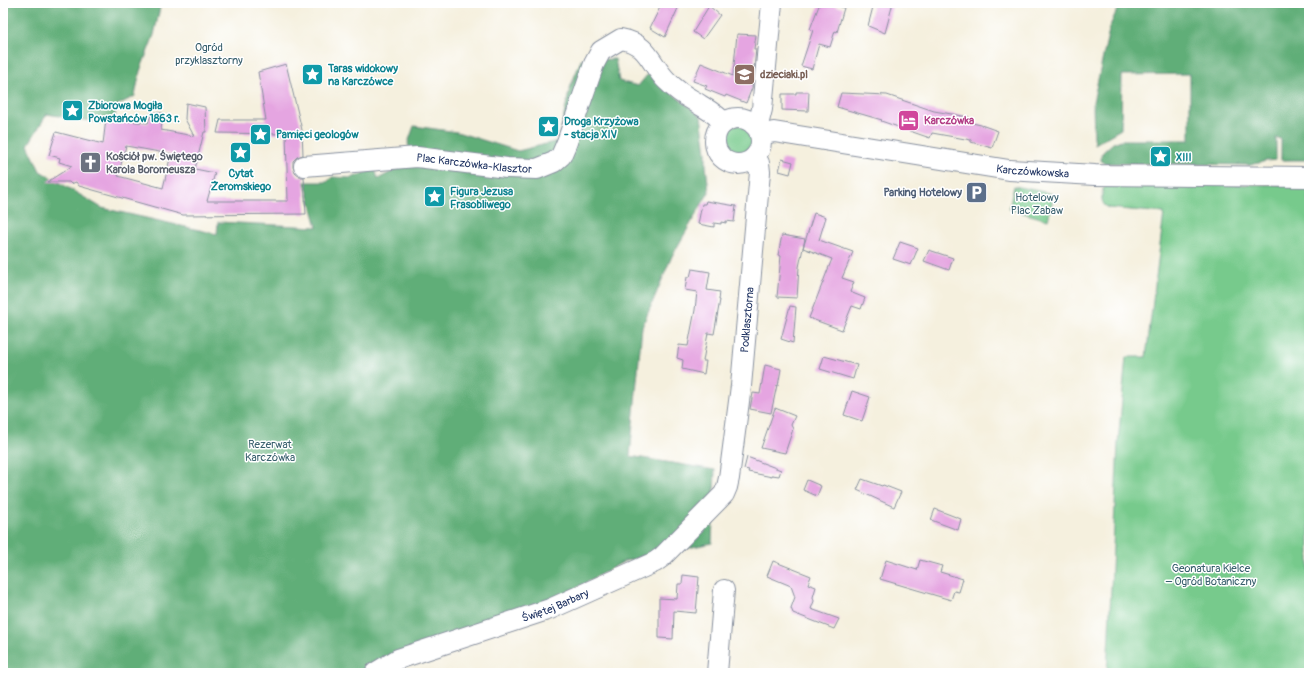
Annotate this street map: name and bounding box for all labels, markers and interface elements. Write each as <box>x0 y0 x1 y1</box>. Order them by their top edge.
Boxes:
park label: Ogród przyklasztorny <box>175 41 243 67</box>
place icon: Taras widokowy na Karczówce <box>299 61 325 87</box>
school or university icon: dzieciaki.pl <box>732 61 758 87</box>
place label: Taras widokowy na Karczówce <box>327 62 398 88</box>
place label: dzieciaki.pl <box>760 68 808 81</box>
place icon: Zbiorowa Mogiła Powstańców 1863 r. <box>59 98 85 124</box>
place label: Zbiorowa Mogiła Powstańców 1863 r. <box>88 99 180 125</box>
hotel icon: Karczówka <box>896 107 922 133</box>
place icon: Droga Krzyżowa - stacja XIV <box>535 114 561 140</box>
place label: Karczówka <box>924 114 974 127</box>
place label: Droga Krzyżowa - stacja XIV <box>564 115 639 141</box>
place icon: Pamięci geologów <box>248 121 274 147</box>
place label: Pamięci geologów <box>276 128 359 141</box>
place icon: Cytat Żeromskiego <box>228 140 254 166</box>
place icon: XIII <box>1147 144 1173 170</box>
church icon: Kościół pw. Świętego Karola Boromeusza <box>77 149 103 175</box>
place label: Kościół pw. Świętego Karola Boromeusza <box>106 149 203 176</box>
street label: Plac Karczówka-Klasztor <box>416 151 532 176</box>
place label: XIII <box>1176 151 1192 164</box>
street label: Karczówkowska <box>995 162 1069 180</box>
place label: Cytat Żeromskiego <box>211 167 271 193</box>
parking icon: Parking Hotelowy <box>964 179 990 205</box>
place icon: Figura Jezusa Frasobliwego <box>422 184 448 210</box>
place label: Figura Jezusa Frasobliwego <box>450 185 513 211</box>
place label: Parking Hotelowy <box>883 186 962 199</box>
park label: Hotelowy Plac Zabaw <box>1011 191 1064 217</box>
street label: Podklasztorna <box>738 286 757 353</box>
park label: Rezerwat Karczówka <box>245 438 295 464</box>
park label: Geonatura Kielce – Ogród Botaniczny <box>1165 562 1257 588</box>
street label: Świętej Barbary <box>520 586 591 625</box>

